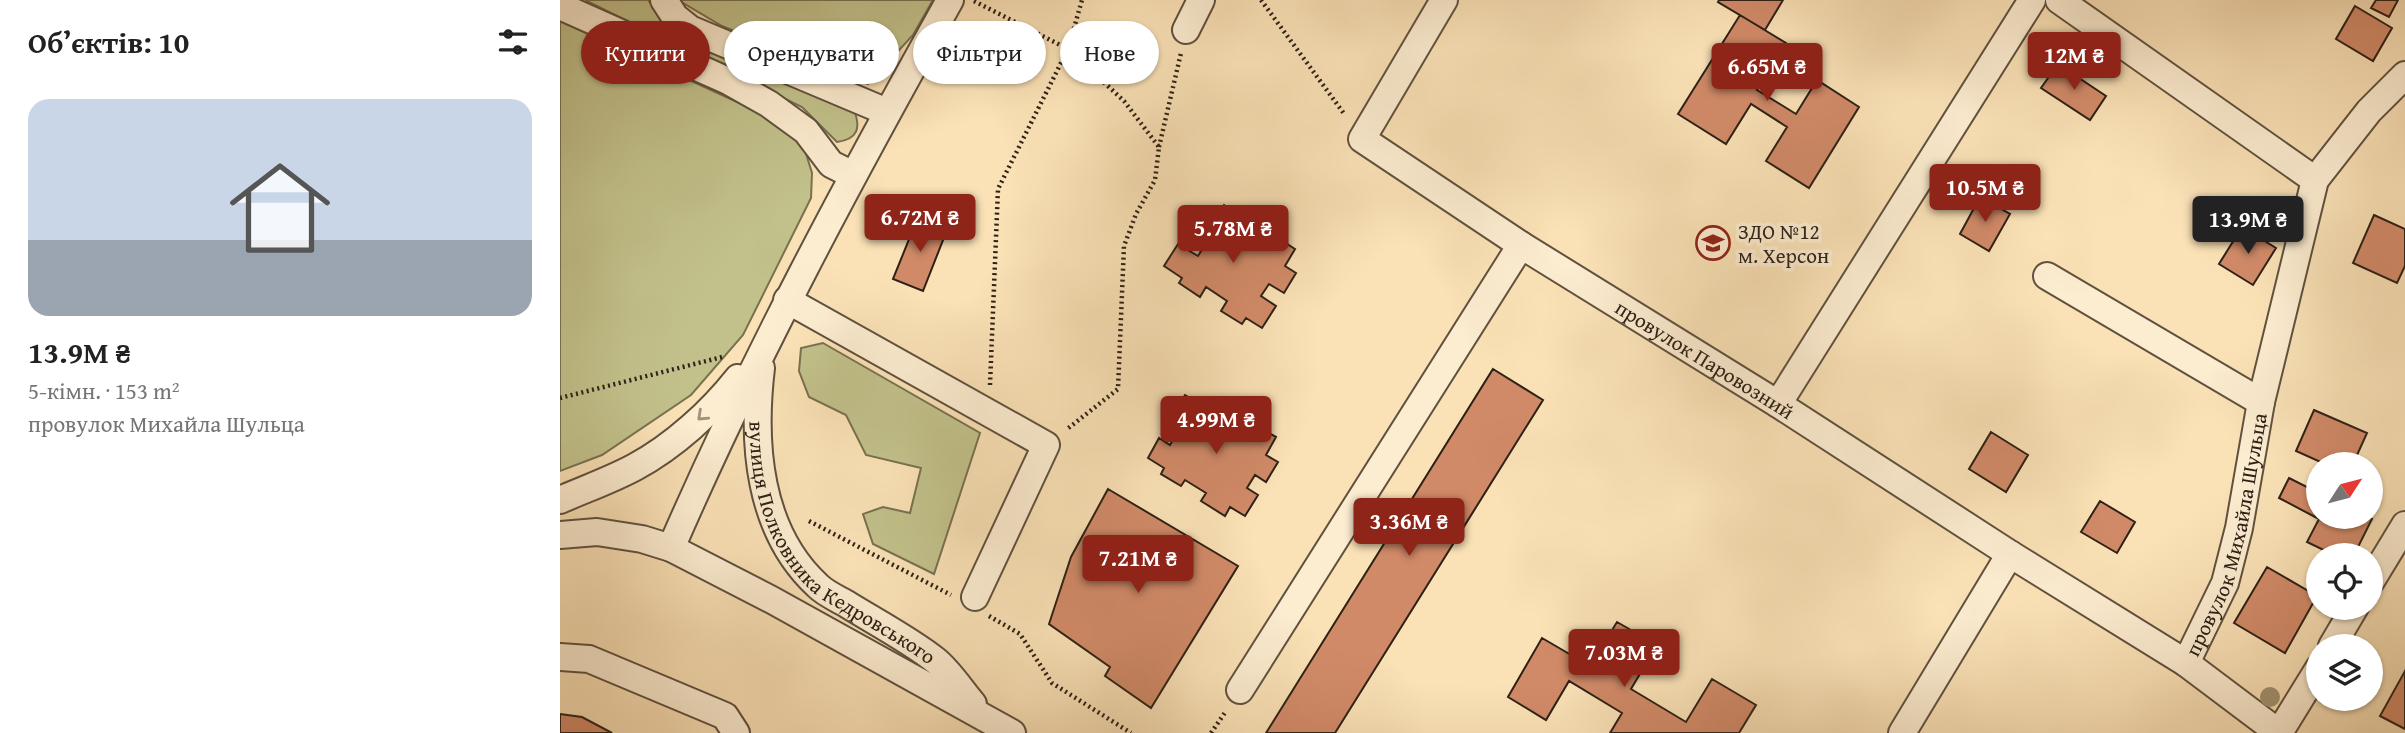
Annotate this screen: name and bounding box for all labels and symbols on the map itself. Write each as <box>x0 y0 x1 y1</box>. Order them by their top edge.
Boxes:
pin: 12M ₴ <box>2025 32 2123 92</box>
pin: 6.65M ₴ <box>1702 43 1832 103</box>
pin: 10.5M ₴ <box>1920 164 2050 224</box>
pin: 6.72M ₴ <box>855 194 985 254</box>
pin: 13.9M ₴ <box>2183 196 2313 256</box>
pin: 5.78M ₴ <box>1168 205 1298 265</box>
place label: ЗДО №12 м. Херсон <box>1738 216 1829 271</box>
school or university icon: ЗДО №12 м. Херсон <box>1694 224 1732 262</box>
street label: провулок Паровозний <box>1610 292 1801 426</box>
pin: 4.99M ₴ <box>1151 396 1281 456</box>
one-way arrow <box>697 408 710 420</box>
street label: провулок Михайла Шульца <box>2176 410 2274 661</box>
street label: вулиця Полковника Кедровського <box>742 421 943 671</box>
north arrow <box>2306 452 2384 528</box>
pin: 3.36M ₴ <box>1344 498 1474 558</box>
pin: 7.21M ₴ <box>1073 536 1203 595</box>
pin: 7.03M ₴ <box>1559 630 1689 689</box>

